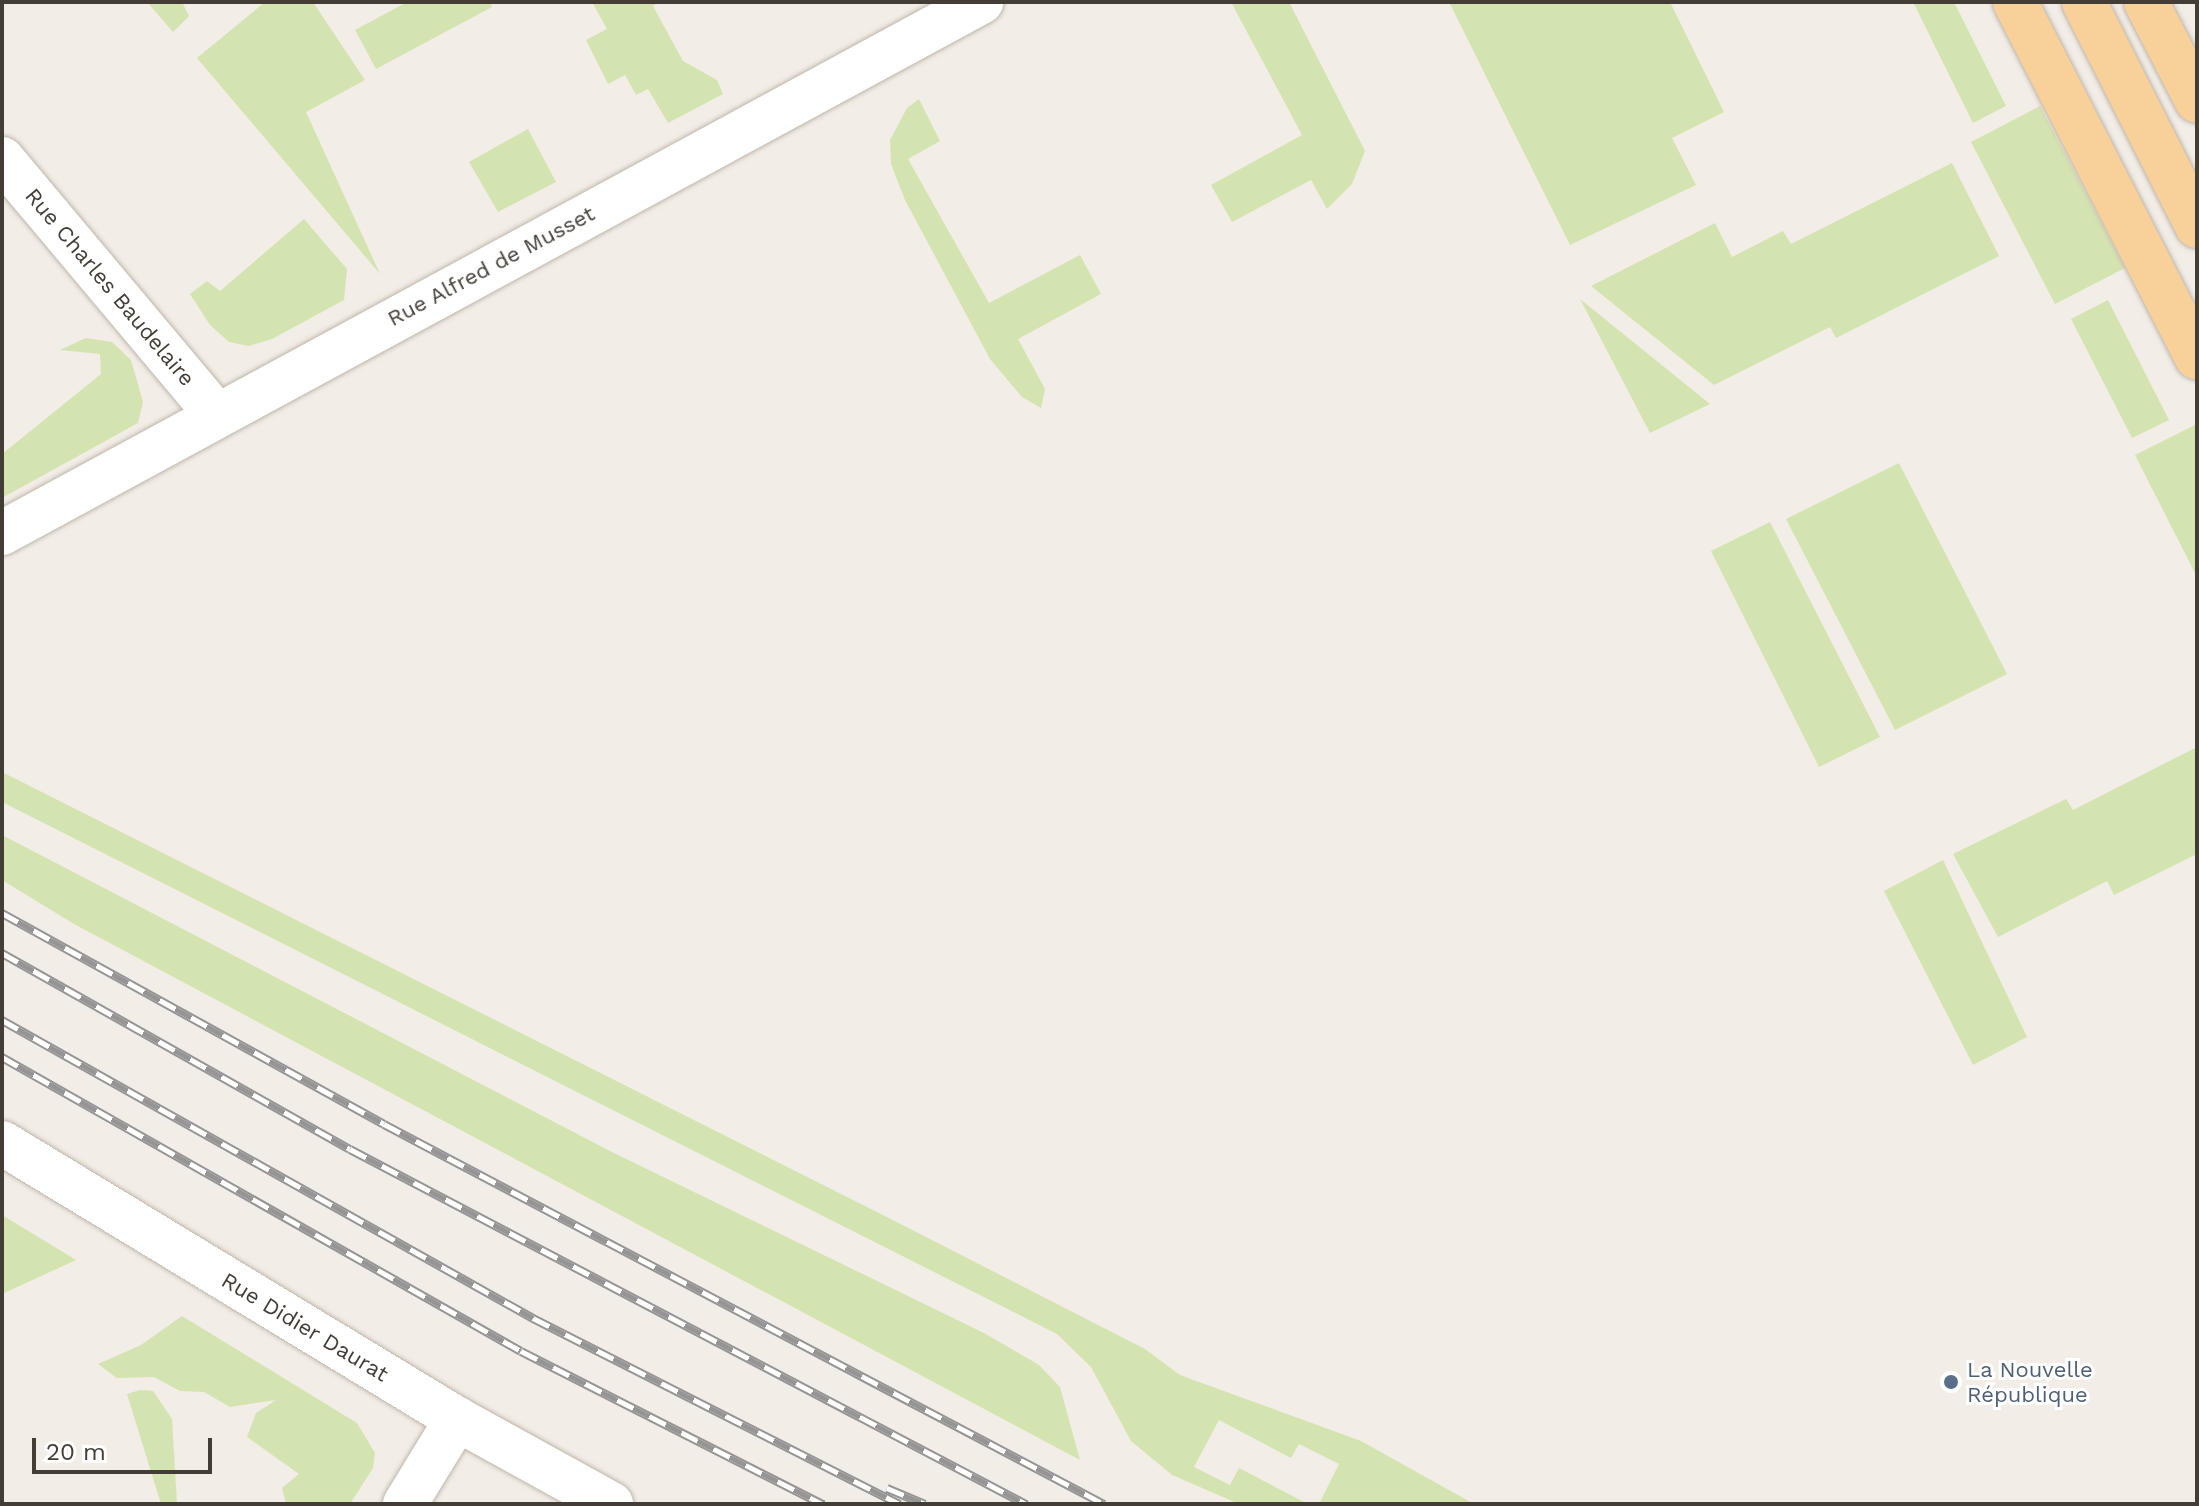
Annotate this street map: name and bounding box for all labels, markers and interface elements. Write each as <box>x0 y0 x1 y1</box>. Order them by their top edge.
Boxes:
street label: Rue Charles Baudelaire <box>20 183 200 391</box>
street label: Rue Alfred de Musset <box>383 200 599 332</box>
street label: Rue Didier Daurat <box>217 1267 393 1387</box>
place label: La Nouvelle République <box>1967 1356 2093 1408</box>
marker: La Nouvelle République <box>1942 1373 1960 1391</box>
scale bar <box>36 1422 216 1472</box>
text: 20 m <box>46 1438 106 1466</box>

